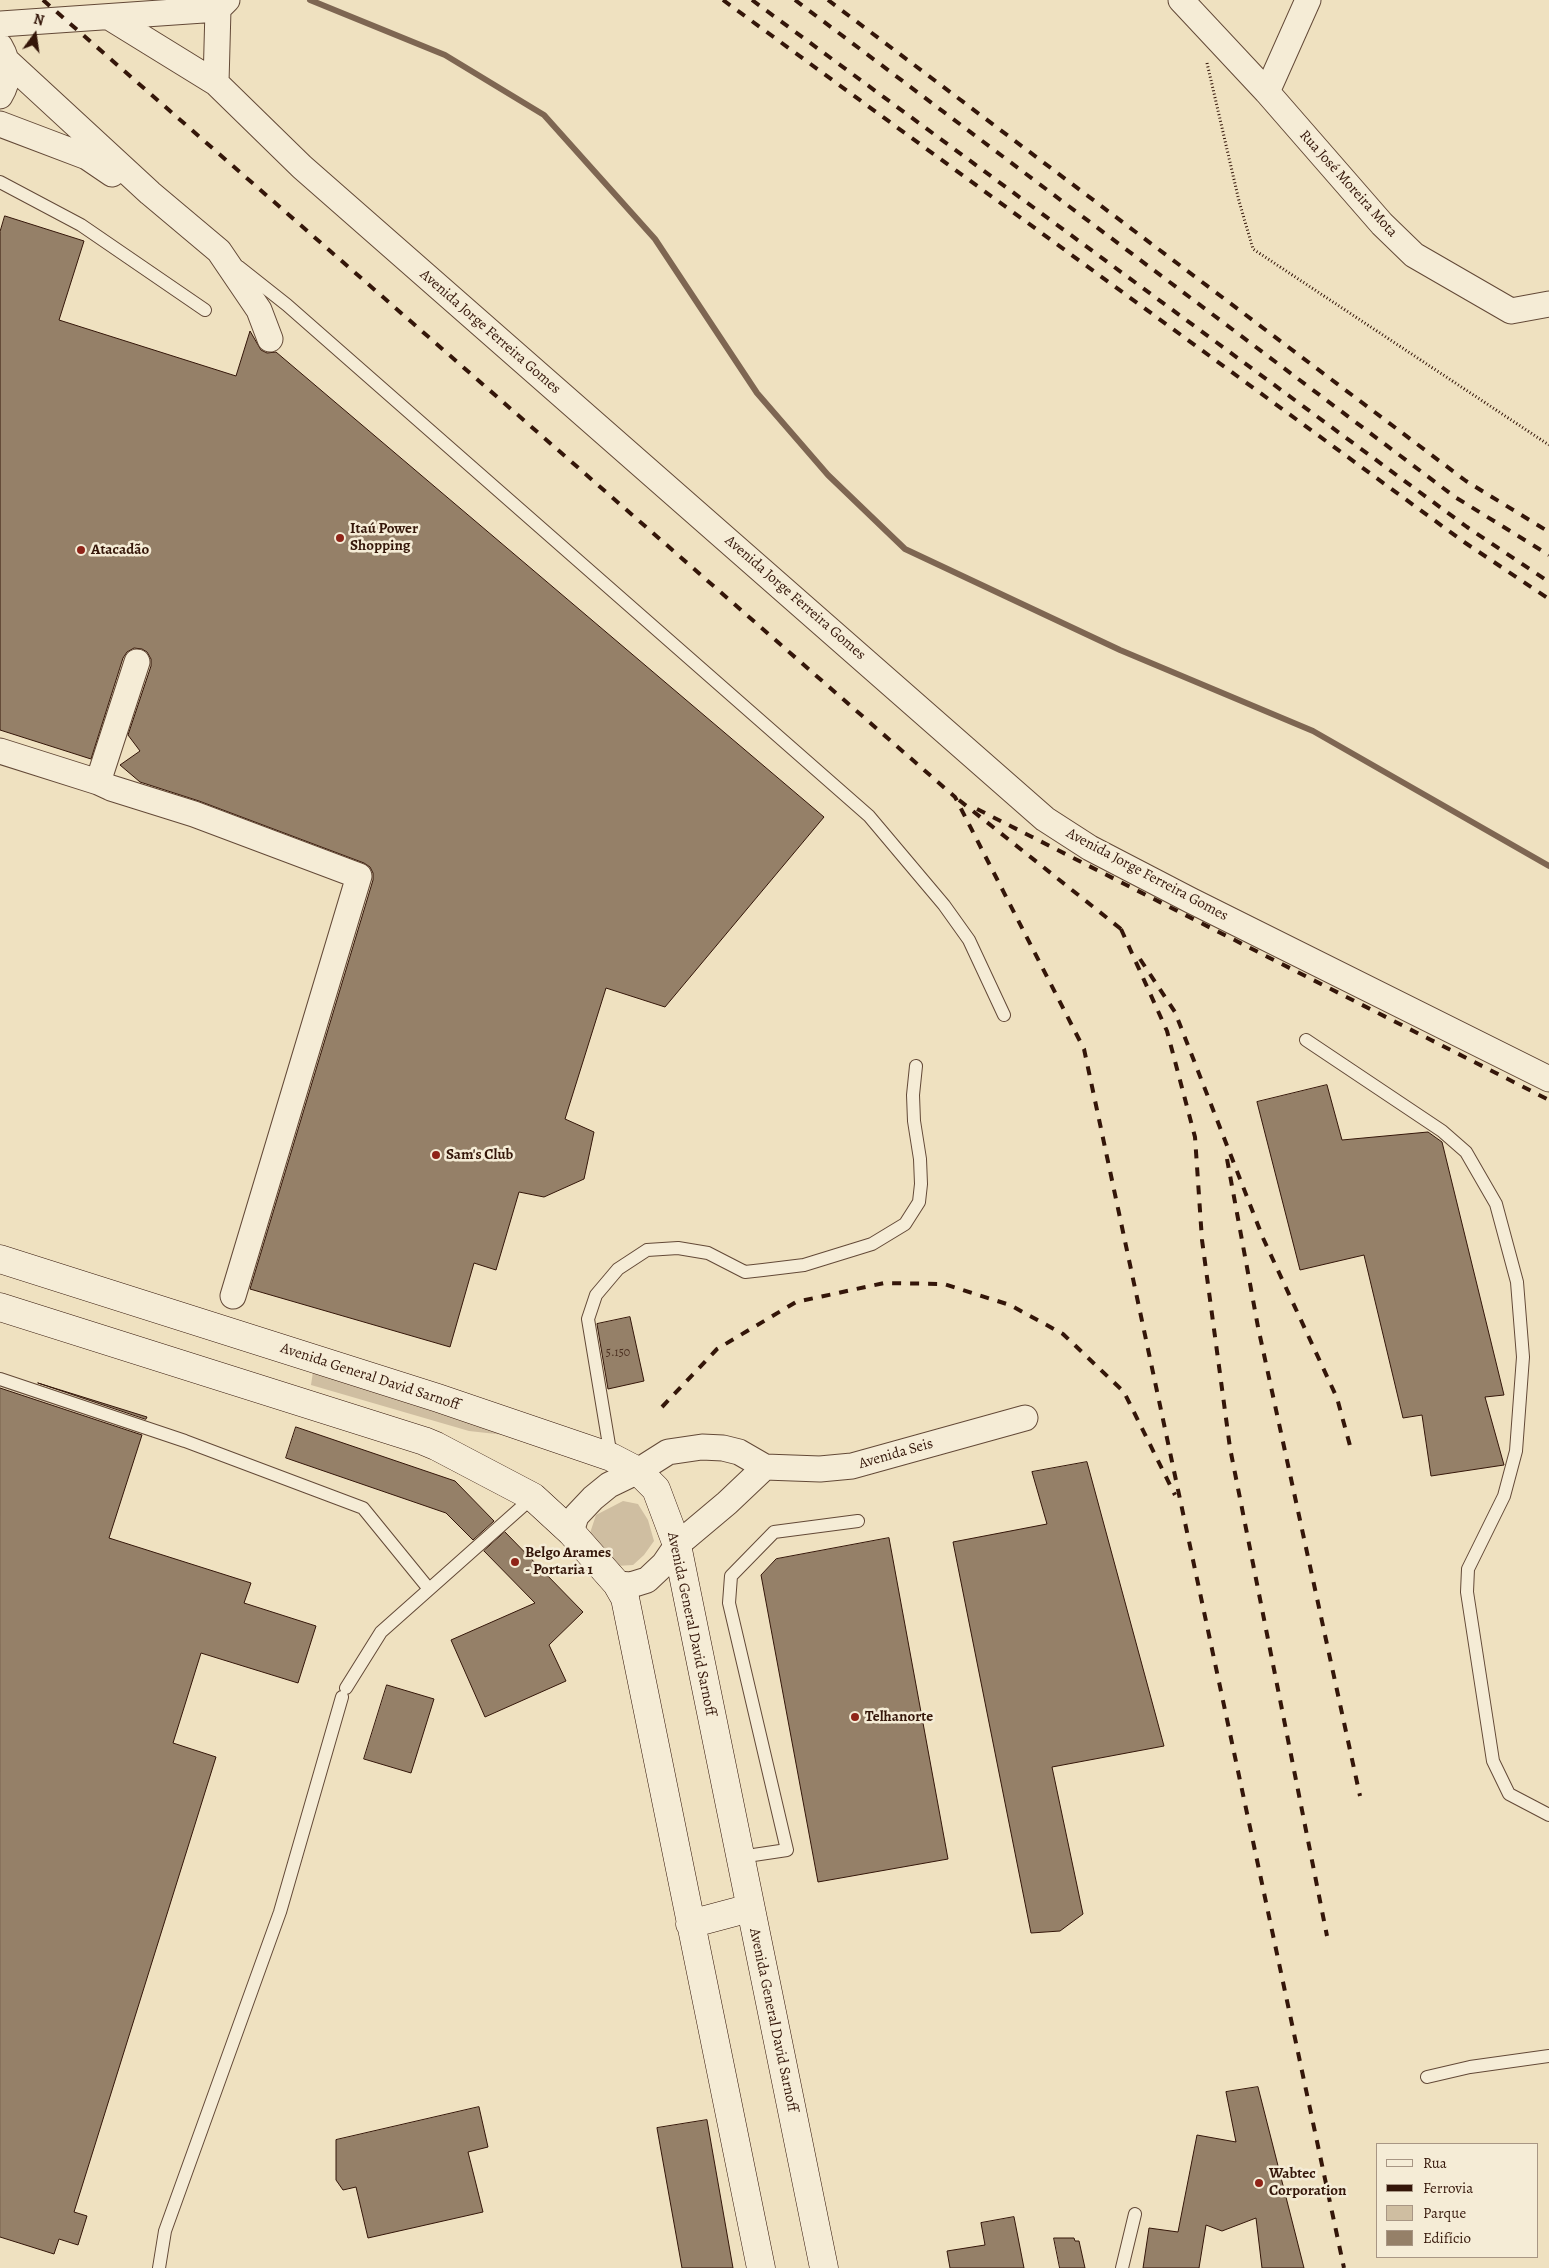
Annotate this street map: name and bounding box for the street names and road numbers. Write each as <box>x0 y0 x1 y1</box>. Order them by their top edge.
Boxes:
street label: Rua José Moreira Mota <box>1295 127 1401 241</box>
street label: Avenida Jorge Ferreira Gomes <box>416 266 564 398</box>
street label: Avenida Jorge Ferreira Gomes <box>721 532 869 664</box>
street label: Avenida Jorge Ferreira Gomes <box>1063 825 1231 925</box>
street label: Avenida General David Sarnoff <box>278 1339 462 1415</box>
street label: Avenida Seis <box>857 1435 935 1473</box>
street label: Avenida General David Sarnoff <box>663 1530 719 1718</box>
street label: Avenida General David Sarnoff <box>745 1926 801 2114</box>

